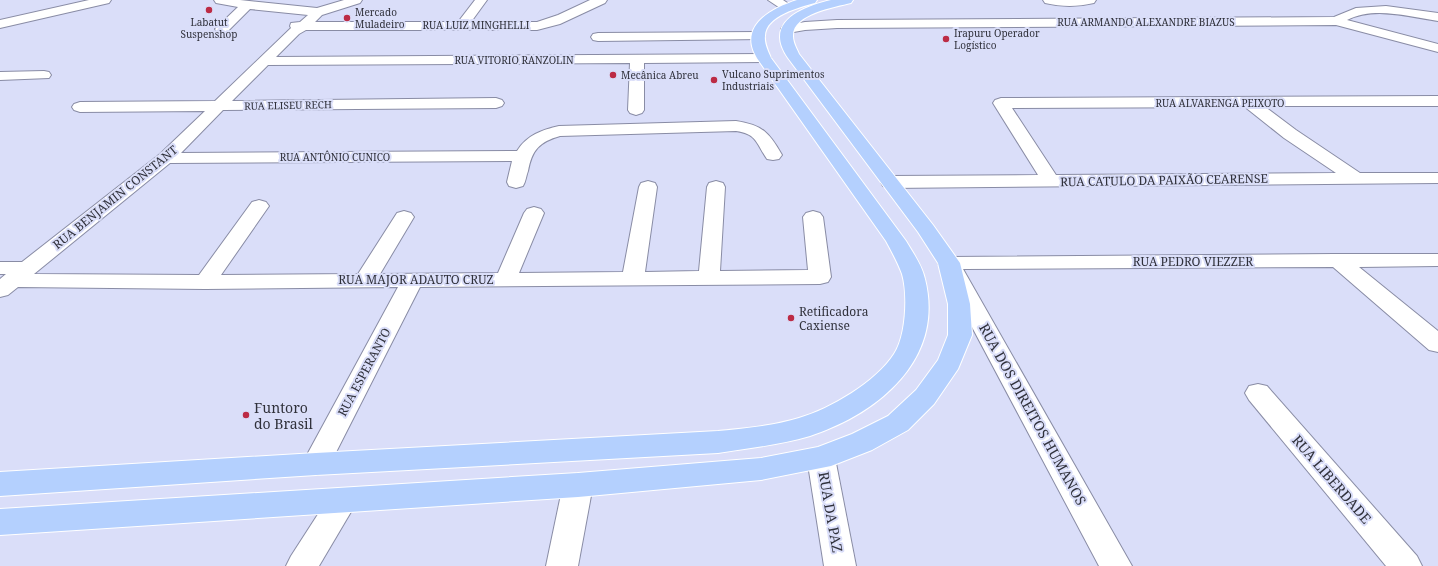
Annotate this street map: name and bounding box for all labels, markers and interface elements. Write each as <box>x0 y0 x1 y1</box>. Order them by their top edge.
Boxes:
marker: Labatut Suspenshop <box>204 5 214 15</box>
place label: Mercado Muladeiro <box>355 5 405 31</box>
marker: Mercado Muladeiro <box>342 13 352 23</box>
place label: Labatut Suspenshop <box>180 15 238 41</box>
street label: RUA ARMANDO ALEXANDRE BIAZUS <box>1057 15 1235 29</box>
street label: RUA LUIZ MINGHELLI <box>423 18 530 32</box>
place label: Irapuru Operador Logístico <box>954 26 1040 52</box>
marker: Irapuru Operador Logístico <box>941 34 951 44</box>
street label: RUA VITORIO RANZOLIN <box>454 53 574 67</box>
place label: Vulcano Suprimentos Industriais <box>722 67 825 93</box>
place label: Mecânica Abreu <box>621 68 699 82</box>
marker: Mecânica Abreu <box>608 70 618 80</box>
marker: Vulcano Suprimentos Industriais <box>709 75 719 85</box>
street label: RUA ALVARENGA PEIXOTO <box>1156 96 1284 110</box>
street label: RUA ELISEU RECH <box>244 97 332 113</box>
street label: RUA BENJAMIN CONSTANT <box>49 141 182 253</box>
street label: RUA ANTÔNIO CUNICO <box>280 150 390 164</box>
street label: RUA CATULO DA PAIXÃO CEARENSE <box>1060 170 1268 190</box>
street label: RUA PEDRO VIEZZER <box>1133 253 1253 270</box>
street label: RUA MAJOR ADAUTO CRUZ <box>338 271 494 288</box>
place label: Retificadora Caxiense <box>799 303 869 334</box>
marker: Retificadora Caxiense <box>786 313 796 323</box>
street label: RUA DOS DIREITOS HUMANOS <box>975 320 1091 508</box>
street label: RUA ESPERANTO <box>334 325 395 419</box>
place label: Funtoro do Brasil <box>254 398 313 433</box>
marker: Funtoro do Brasil <box>241 410 251 420</box>
street label: RUA LIBERDADE <box>1288 431 1376 528</box>
street label: RUA DA PAZ <box>815 470 847 554</box>

